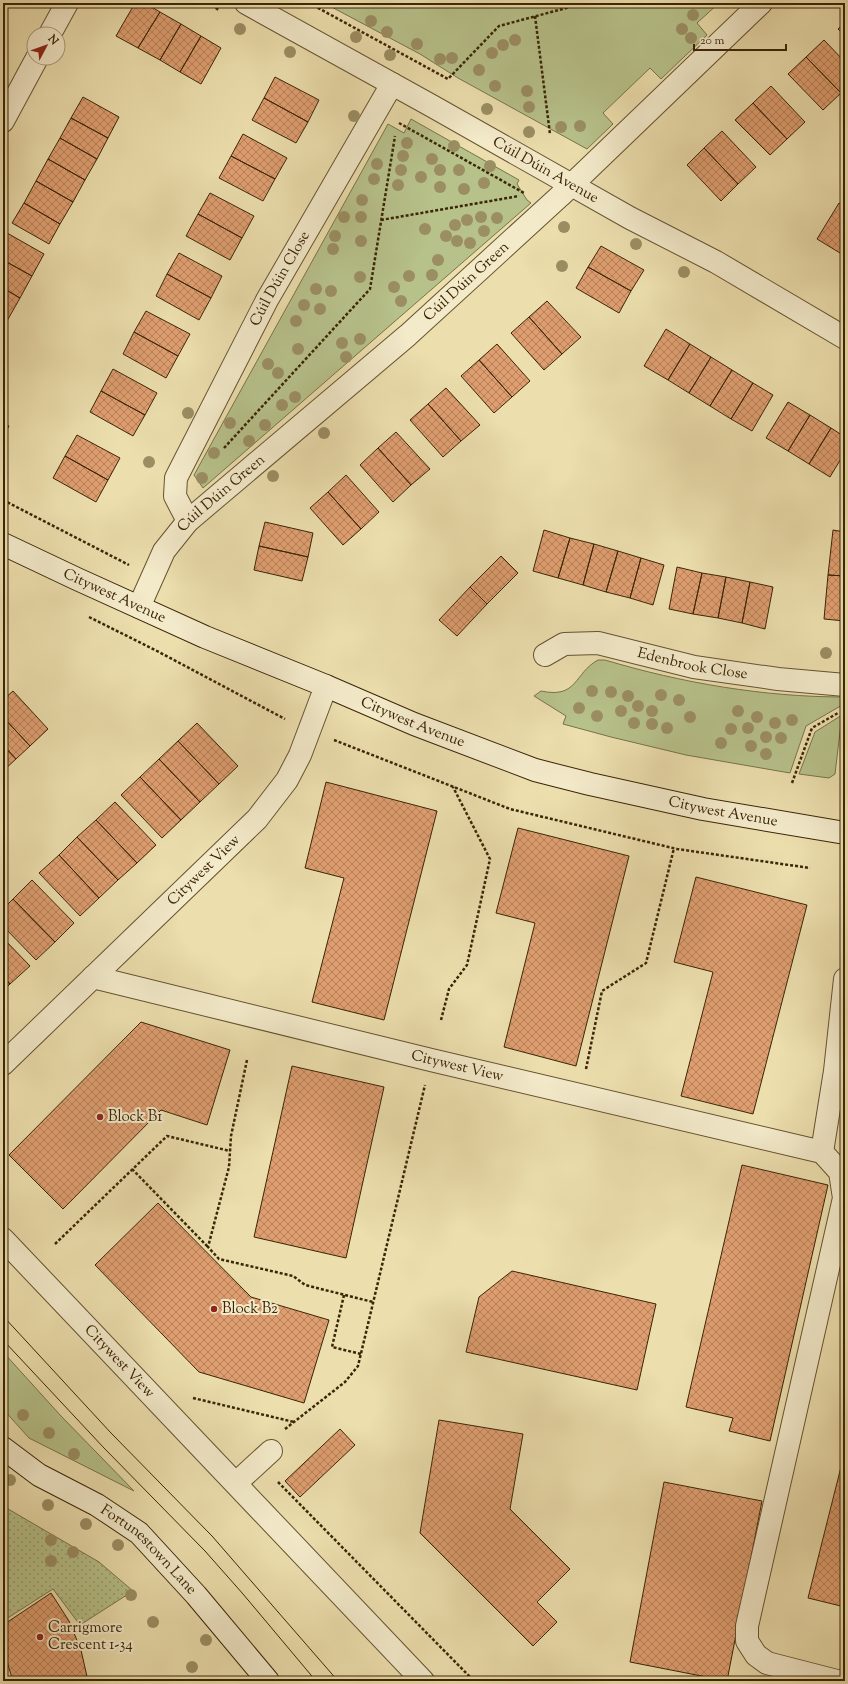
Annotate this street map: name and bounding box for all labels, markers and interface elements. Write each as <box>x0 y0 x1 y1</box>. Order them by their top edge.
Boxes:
north arrow <box>26 26 66 66</box>
scale bar <box>694 26 786 52</box>
text: N <box>43 31 62 49</box>
text: 20 m <box>700 32 725 50</box>
street label: Cúil Dúin Avenue <box>488 132 603 209</box>
street label: Cúil Dúin Close <box>245 227 315 330</box>
street label: Cúil Dúin Green <box>419 237 514 326</box>
street label: Cúil Dúin Green <box>173 450 270 537</box>
street label: Citywest Avenue <box>60 563 169 628</box>
street label: Edenbrook Close <box>635 643 749 685</box>
street label: Citywest Avenue <box>357 692 468 753</box>
street label: Citywest Avenue <box>666 791 779 832</box>
street label: Citywest View <box>163 830 245 911</box>
street label: Citywest View <box>409 1045 505 1087</box>
place label: Block B1 <box>108 1107 162 1128</box>
marker: Block B1 <box>95 1112 105 1122</box>
place label: Block B2 <box>222 1299 278 1320</box>
marker: Block B2 <box>209 1304 219 1314</box>
street label: Citywest View <box>79 1320 159 1403</box>
street label: Fortunestown Lane <box>96 1500 201 1600</box>
place label: Carrigmore Crescent 1-34 <box>48 1618 133 1656</box>
marker: Carrigmore Crescent 1-34 <box>35 1632 45 1642</box>

